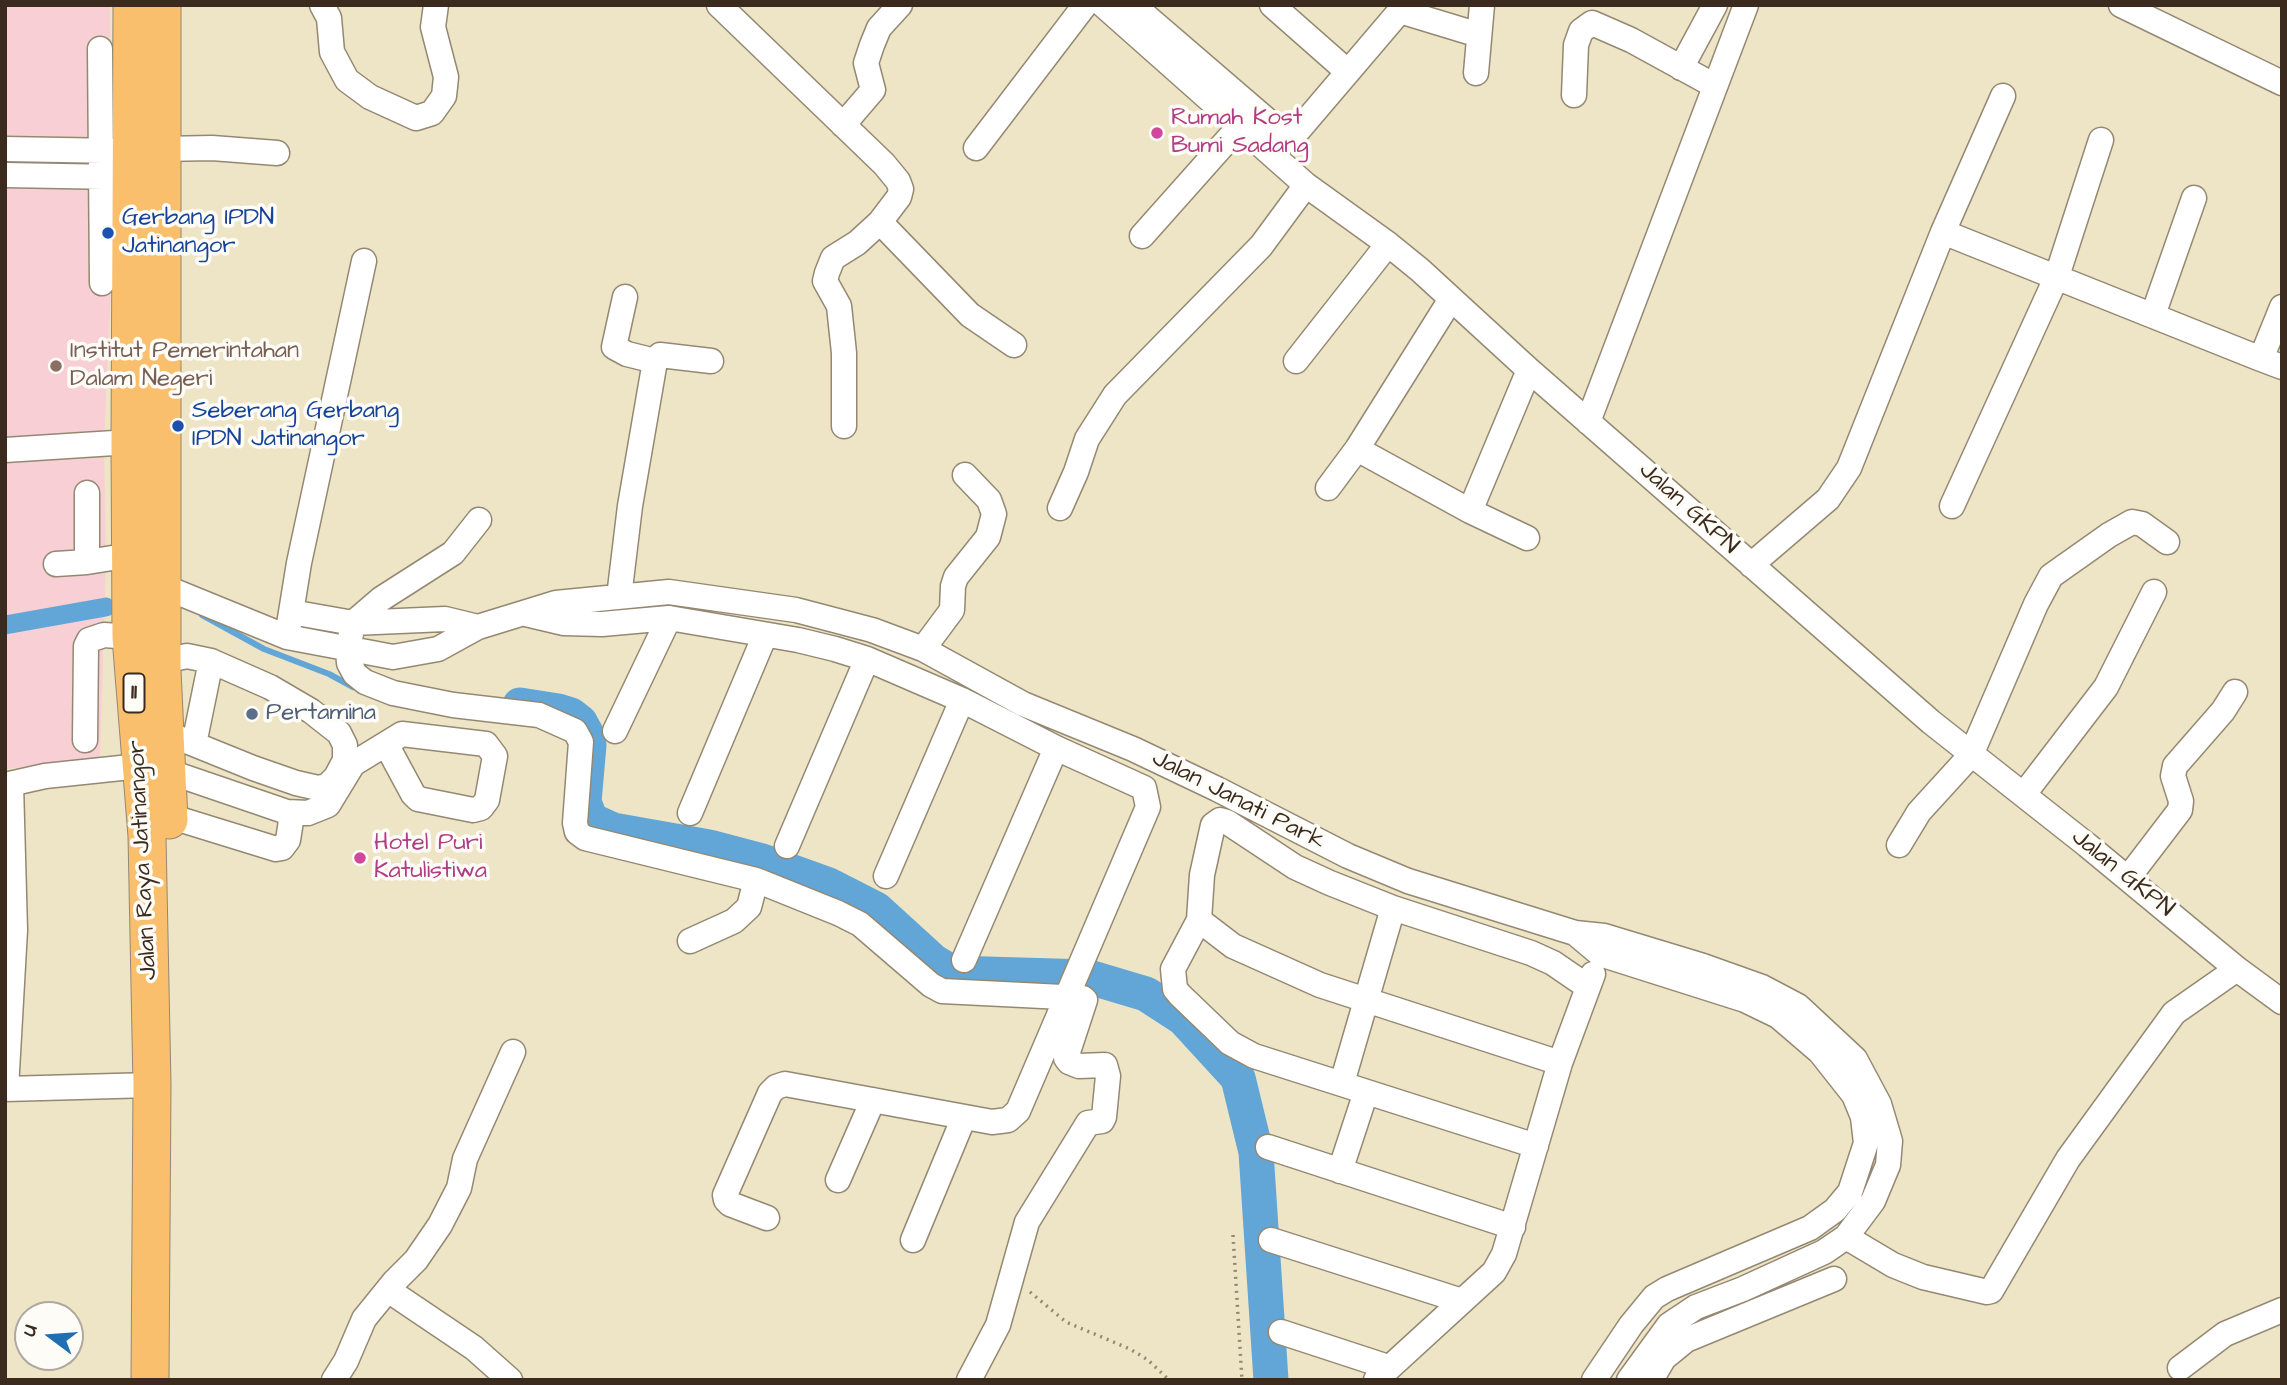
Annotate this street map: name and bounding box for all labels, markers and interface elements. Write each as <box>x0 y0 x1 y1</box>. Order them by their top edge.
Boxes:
place label: Rumah Kost Bumi Sadang <box>1171 105 1309 161</box>
marker: Rumah Kost Bumi Sadang <box>1149 125 1165 141</box>
place label: Gerbang IPDN Jatinangor <box>122 205 274 261</box>
marker: Gerbang IPDN Jatinangor <box>100 225 116 241</box>
place label: Institut Pemerintahan Dalam Negeri <box>70 338 299 394</box>
marker: Institut Pemerintahan Dalam Negeri <box>48 358 64 374</box>
place label: Seberang Gerbang IPDN Jatinangor <box>192 398 399 454</box>
marker: Seberang Gerbang IPDN Jatinangor <box>170 418 186 434</box>
street label: Jalan GKPN <box>1632 457 1744 561</box>
road number: 11 <box>124 674 144 712</box>
place label: Pertamina <box>266 700 376 728</box>
marker: Pertamina <box>244 706 260 722</box>
street label: Jalan Raya Jatinangor <box>123 739 165 981</box>
street label: Jalan Janati Park <box>1147 745 1329 857</box>
street label: Jalan GKPN <box>2065 824 2179 924</box>
place label: Hotel Puri Katulistiwa <box>374 830 487 886</box>
marker: Hotel Puri Katulistiwa <box>352 850 368 866</box>
north arrow <box>14 1301 84 1371</box>
text: U <box>16 1322 45 1339</box>

